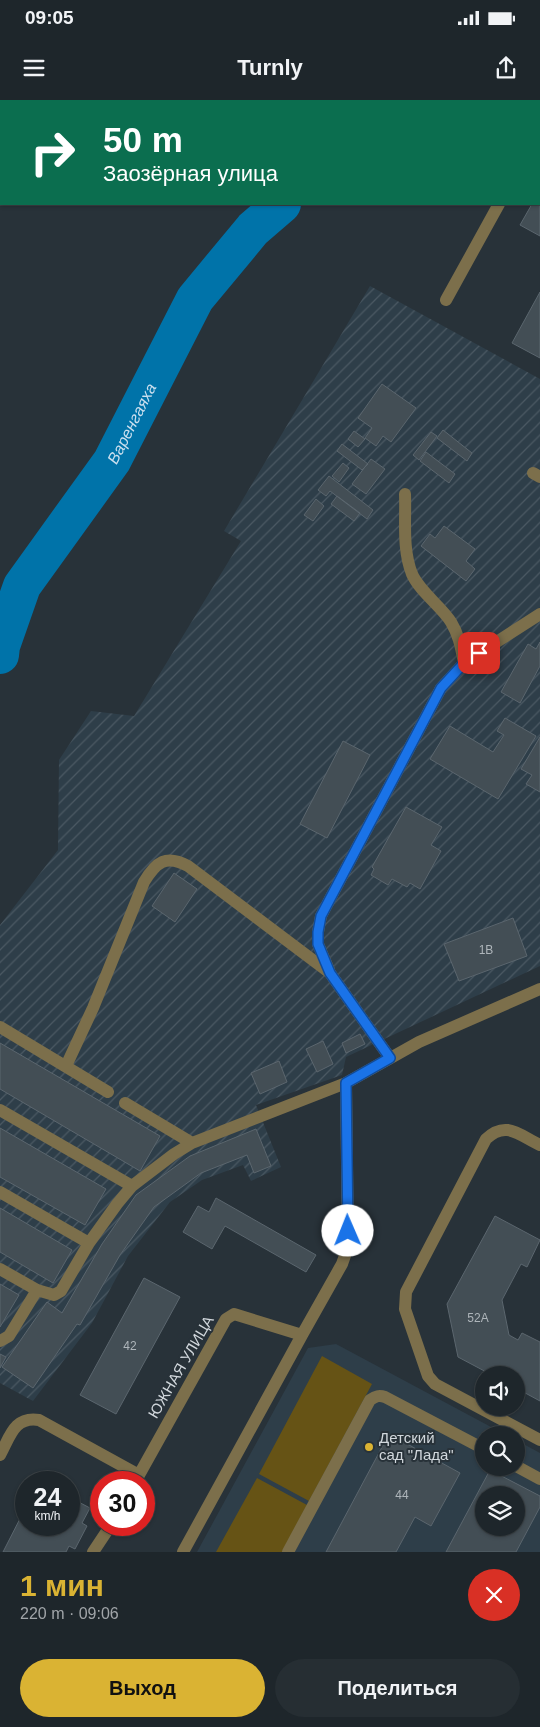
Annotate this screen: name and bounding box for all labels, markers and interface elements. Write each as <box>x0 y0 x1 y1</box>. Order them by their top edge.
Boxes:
text: 09:05 <box>25 7 74 28</box>
icon: menu <box>20 54 48 82</box>
icon: share <box>492 54 520 82</box>
text: Turnly <box>237 55 303 80</box>
icon: right <box>20 120 85 185</box>
text: 50 m <box>103 120 183 159</box>
text: Заозёрная улица <box>103 161 278 186</box>
water label: Варенгаяха <box>104 380 159 467</box>
pin <box>458 632 500 674</box>
icon: arrive <box>465 639 493 667</box>
house number: 1В <box>479 943 493 957</box>
position arrow <box>321 1204 373 1256</box>
house number: 52А <box>467 1311 489 1325</box>
street label: ЮЖНАЯ УЛИЦА <box>144 1313 217 1421</box>
house number: 42 <box>123 1339 137 1353</box>
map controls <box>475 1366 525 1536</box>
button: sound <box>475 1366 525 1416</box>
button: search <box>475 1426 525 1476</box>
place label: Детский сад "Лада" <box>379 1429 454 1463</box>
marker: Детский сад "Лада" <box>363 1441 375 1453</box>
speed limit sign: 30 <box>90 1471 155 1536</box>
text: 24 <box>34 1483 61 1511</box>
button: layers <box>475 1486 525 1536</box>
house number: 44 <box>395 1488 409 1502</box>
text: km/h <box>34 1509 61 1523</box>
text: 1 мин <box>20 1569 104 1602</box>
button: close <box>468 1569 520 1621</box>
text: 220 m · 09:06 <box>20 1605 119 1622</box>
button: Выход <box>20 1659 265 1717</box>
button: Поделиться <box>275 1659 520 1717</box>

